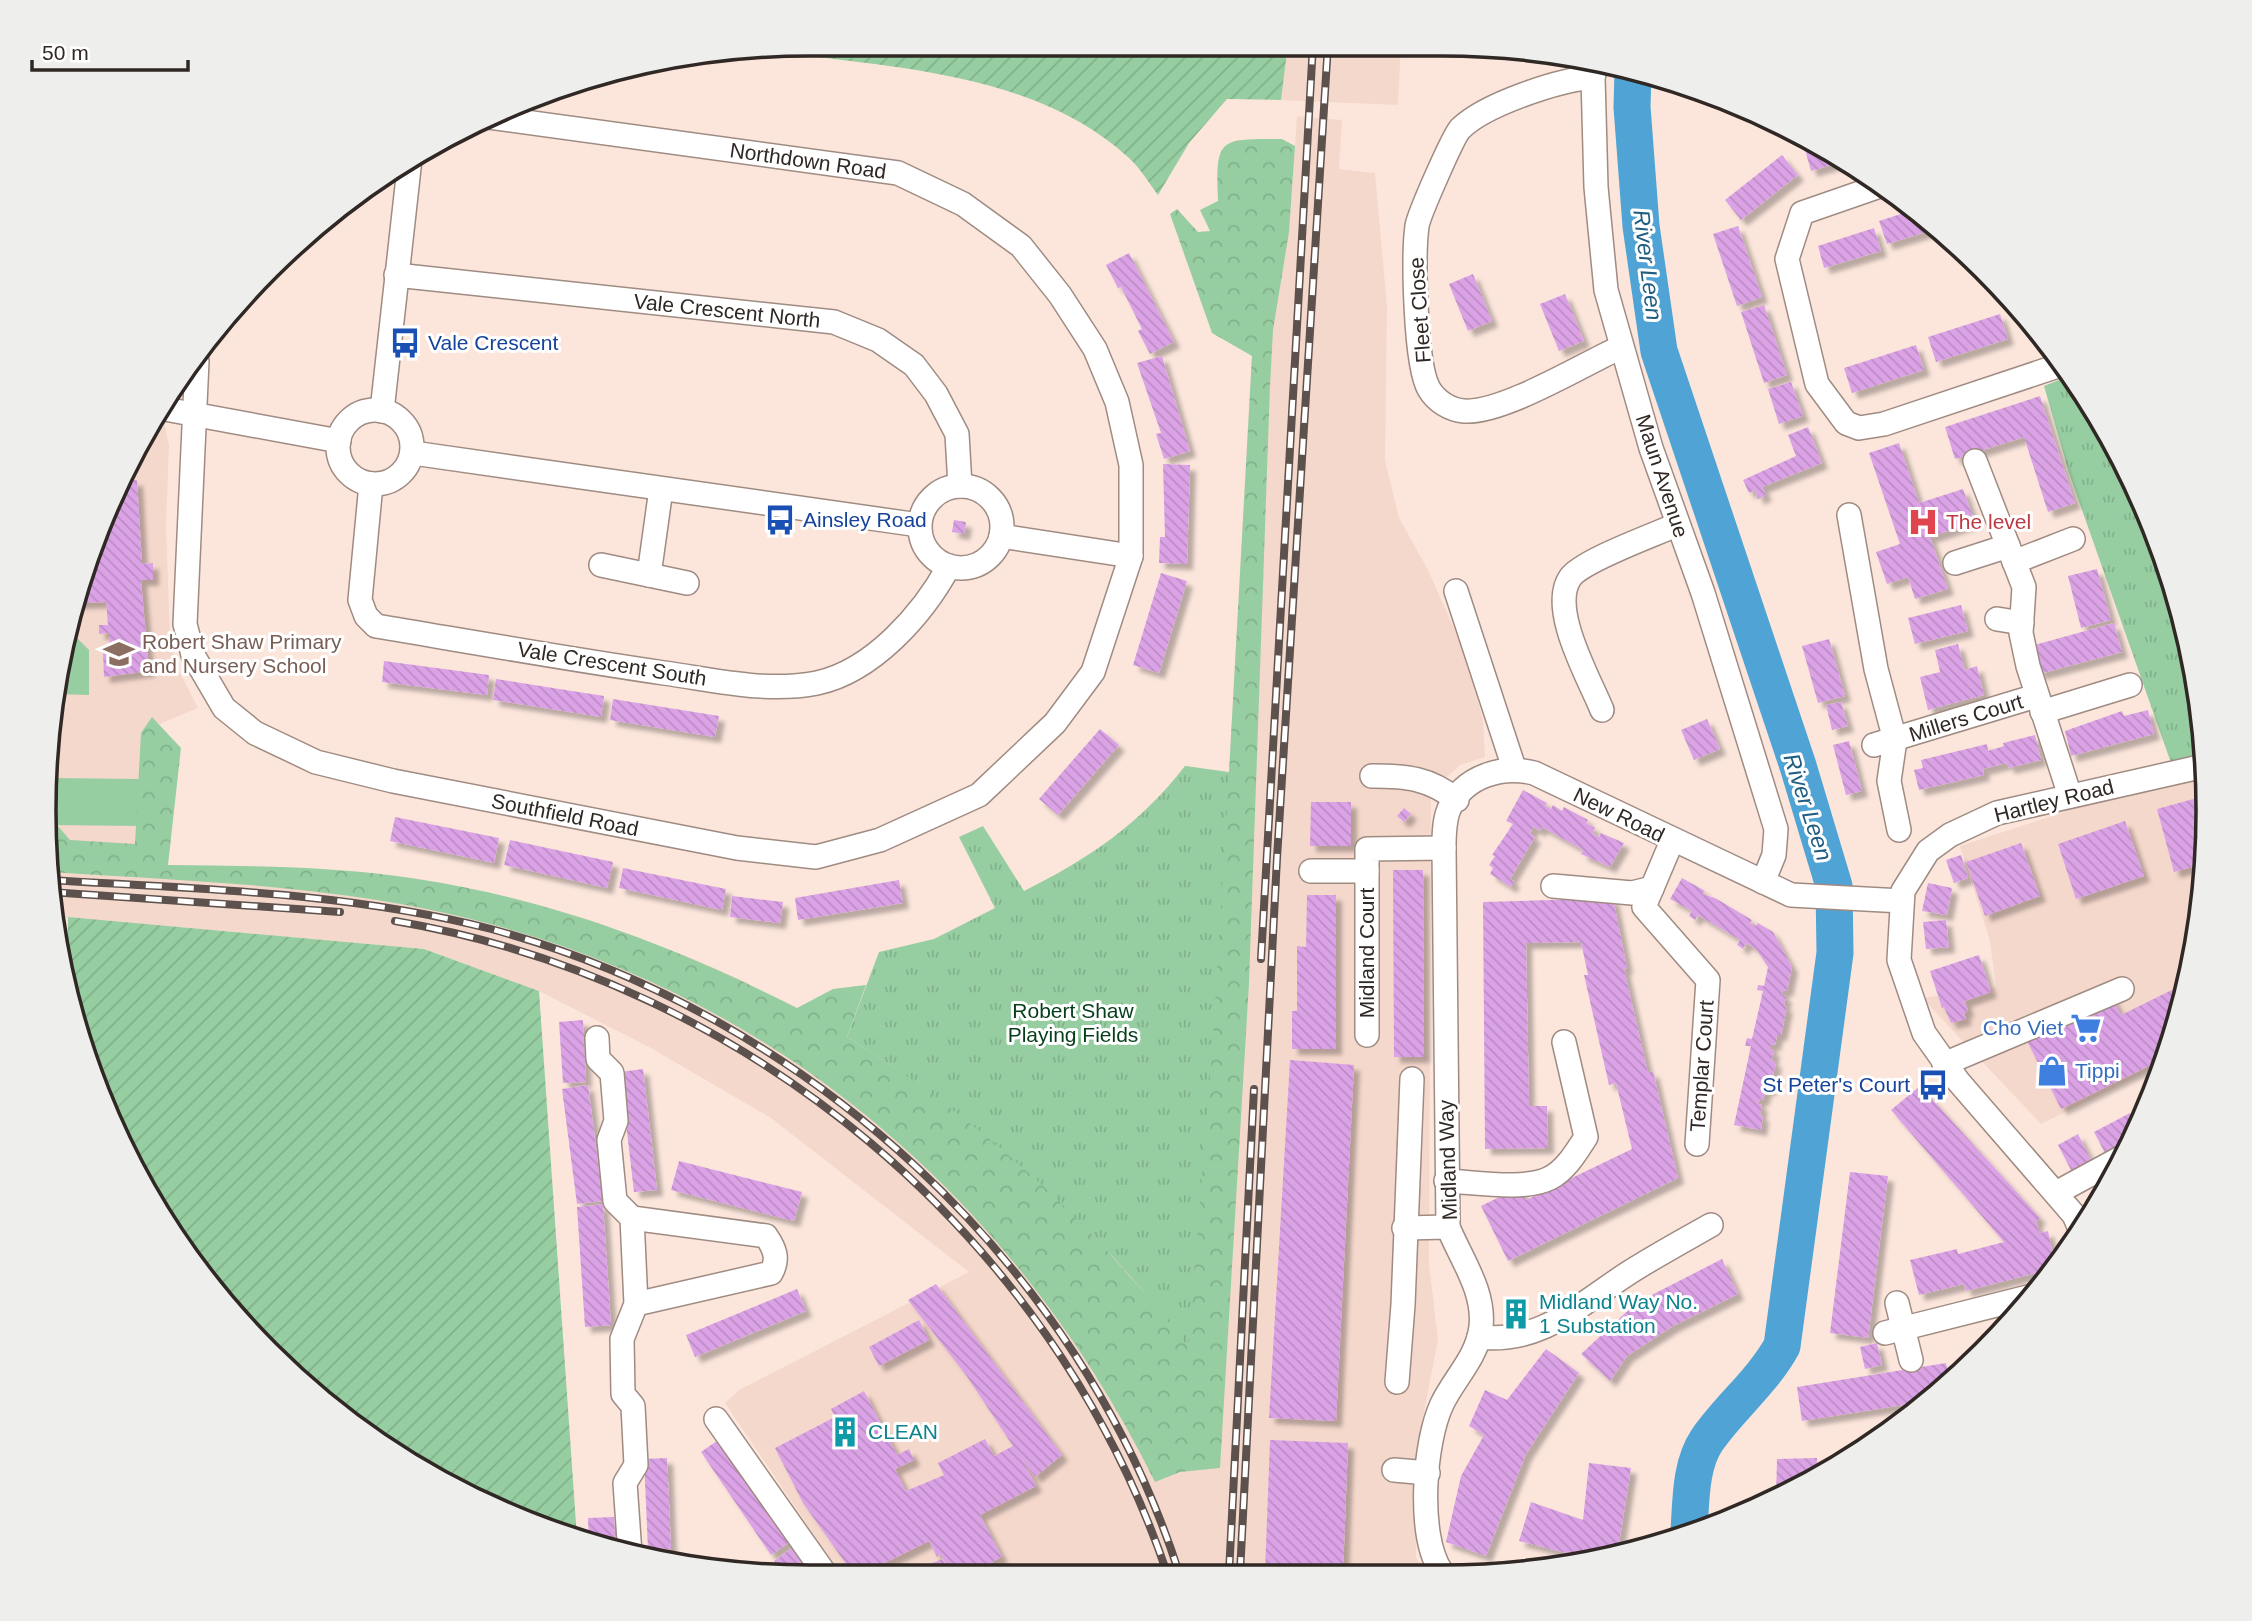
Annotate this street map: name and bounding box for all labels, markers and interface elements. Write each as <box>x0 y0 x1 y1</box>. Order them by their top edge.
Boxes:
scale bar <box>32 28 187 72</box>
text: 50 m <box>42 41 89 64</box>
street label: Northdown Road <box>728 138 888 183</box>
water label: River Leen <box>1628 208 1668 322</box>
street label: Fleet Close <box>1404 256 1435 364</box>
street label: Vale Crescent North <box>633 289 822 332</box>
bus stop icon: Vale Crescent <box>388 326 422 360</box>
place label: Vale Crescent <box>428 331 559 354</box>
street label: Maun Avenue <box>1632 411 1693 540</box>
bus stop icon: Ainsley Road <box>763 503 797 537</box>
hospital icon: The level <box>1906 505 1940 539</box>
place label: Ainsley Road <box>803 508 927 531</box>
place label: The level <box>1946 510 2031 533</box>
place label: Robert Shaw Primary and Nursery School <box>142 630 342 677</box>
school or university icon: Robert Shaw Primary and Nursery School <box>102 637 136 671</box>
street label: Vale Crescent South <box>516 637 708 690</box>
street label: Millers Court <box>1906 689 2026 746</box>
water label: River Leen <box>1778 750 1838 864</box>
street label: Hartley Road <box>1992 775 2116 826</box>
street label: New Road <box>1570 783 1668 846</box>
street label: Southfield Road <box>490 789 641 840</box>
street label: Midland Court <box>1355 887 1378 1018</box>
park label: Robert Shaw Playing Fields <box>1008 999 1138 1046</box>
street label: Templar Court <box>1685 999 1718 1133</box>
supermarket icon: Cho Viet <box>2069 1011 2103 1045</box>
place label: Cho Viet <box>1983 1016 2063 1039</box>
shop icon: Tippi <box>2035 1054 2069 1088</box>
place label: Tippi <box>2075 1059 2120 1082</box>
bus stop icon: St Peter's Court <box>1916 1068 1950 1102</box>
place label: St Peter's Court <box>1762 1073 1910 1096</box>
street label: Midland Way <box>1434 1099 1461 1221</box>
place label: Midland Way No. 1 Substation <box>1539 1290 1698 1337</box>
building icon: Midland Way No. 1 Substation <box>1499 1297 1533 1331</box>
building icon: CLEAN <box>828 1415 862 1449</box>
place label: CLEAN <box>868 1420 938 1443</box>

